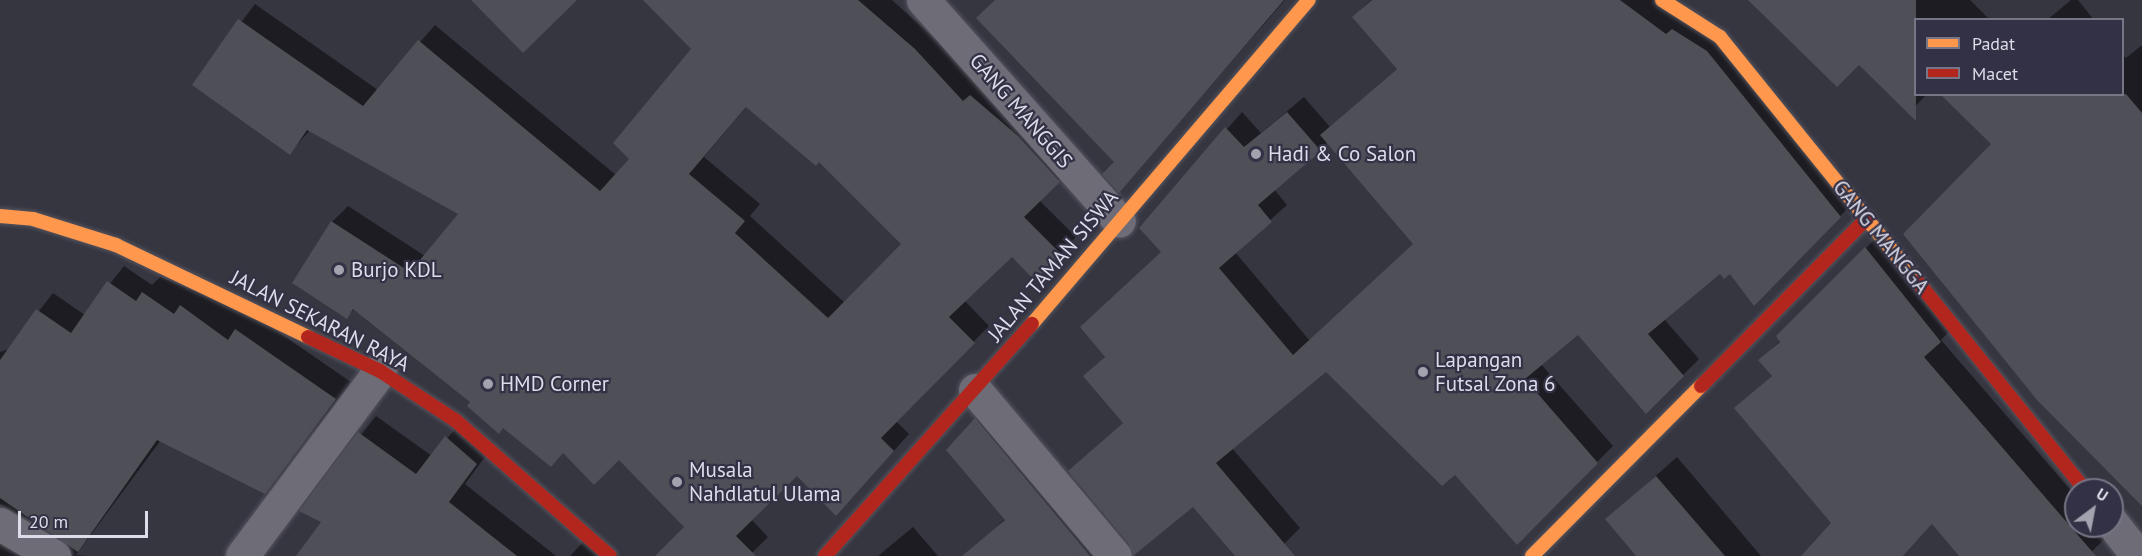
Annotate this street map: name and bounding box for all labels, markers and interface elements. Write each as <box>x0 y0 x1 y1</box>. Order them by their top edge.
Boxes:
legend <box>1914 18 2124 96</box>
text: Padat <box>1972 32 2015 55</box>
street label: GANG MANGGIS <box>964 48 1078 174</box>
text: Macet <box>1972 62 2018 85</box>
place label: Hadi & Co Salon <box>1268 141 1416 167</box>
marker: Hadi & Co Salon <box>1249 147 1263 161</box>
street label: GANG MANGGA <box>1828 175 1934 299</box>
street label: JALAN TAMAN SISWA <box>982 185 1124 347</box>
place label: Burjo KDL <box>351 257 442 283</box>
marker: Burjo KDL <box>332 263 346 277</box>
street label: JALAN SEKARAN RAYA <box>226 265 414 377</box>
place label: Lapangan Futsal Zona 6 <box>1435 347 1556 397</box>
marker: Lapangan Futsal Zona 6 <box>1416 365 1430 379</box>
place label: HMD Corner <box>500 371 609 397</box>
marker: HMD Corner <box>481 377 495 391</box>
place label: Musala Nahdlatul Ulama <box>689 457 841 507</box>
marker: Musala Nahdlatul Ulama <box>670 475 684 489</box>
north arrow <box>2064 478 2124 538</box>
text: U <box>2093 483 2112 506</box>
scale bar <box>21 499 152 537</box>
text: 20 m <box>29 510 68 533</box>

